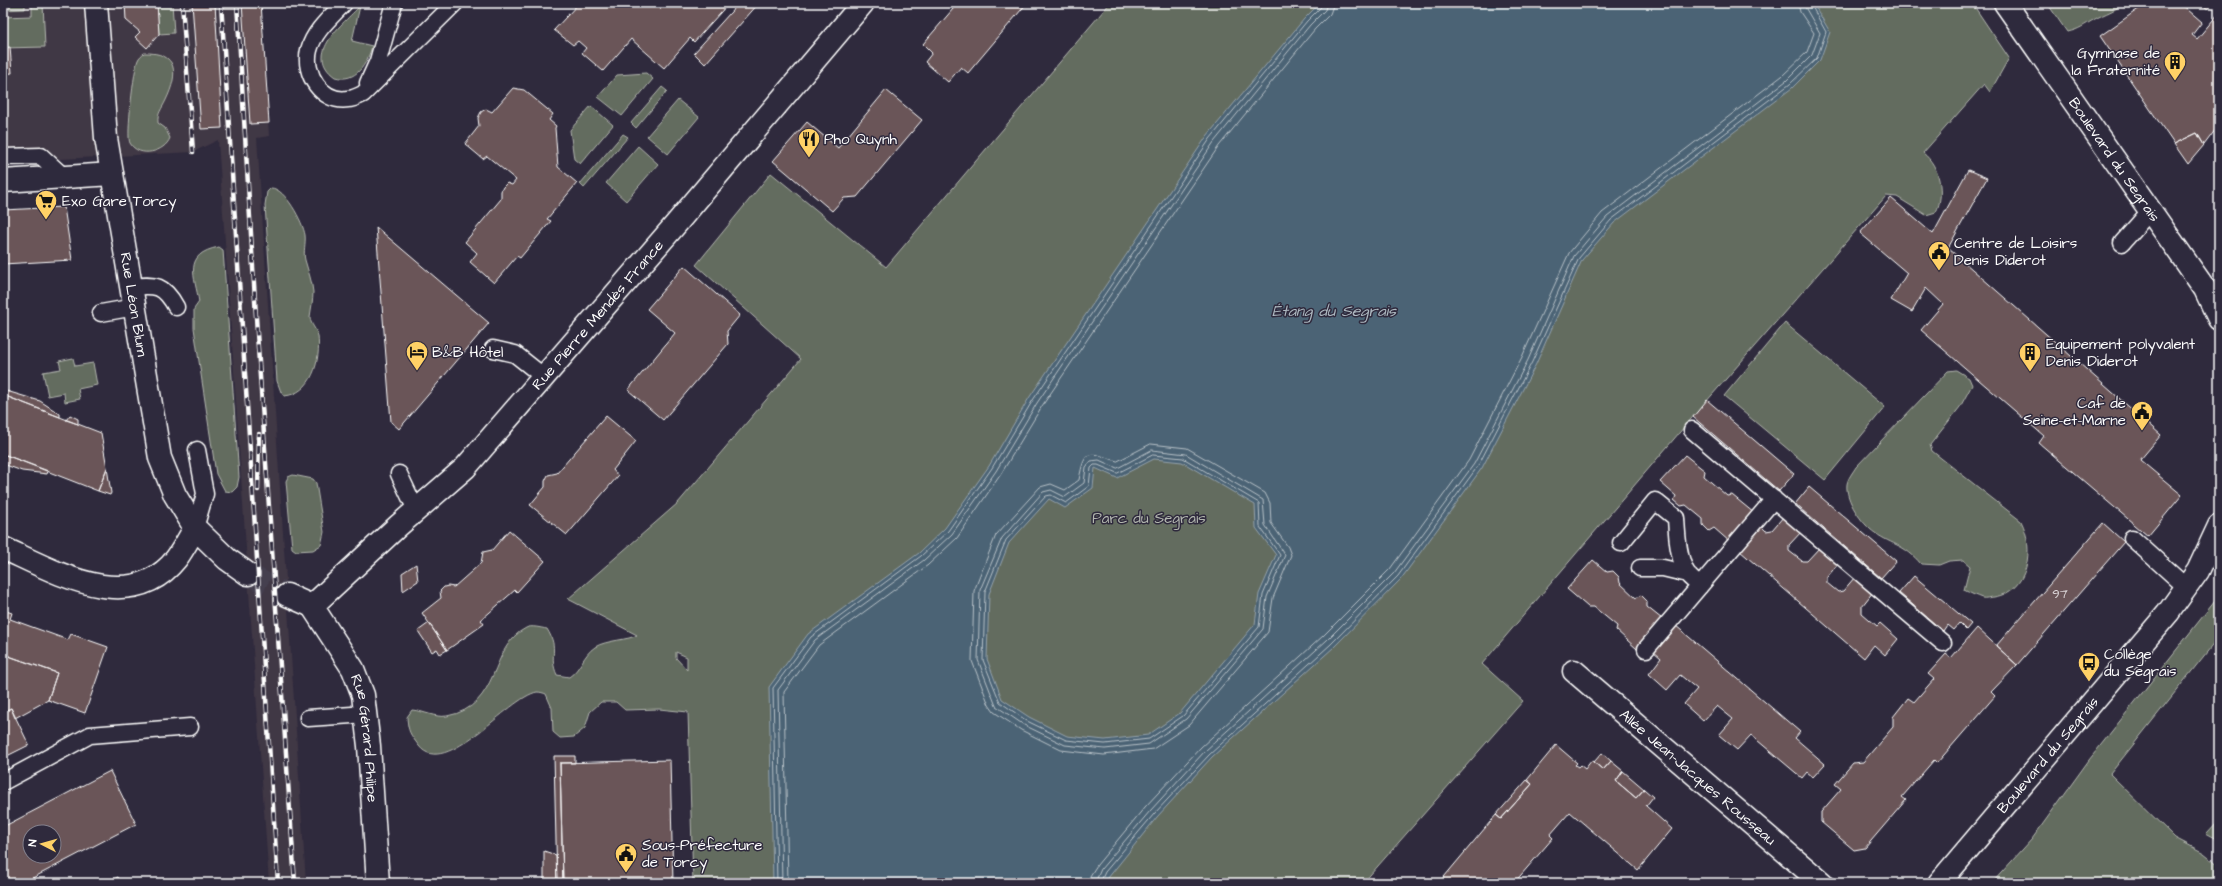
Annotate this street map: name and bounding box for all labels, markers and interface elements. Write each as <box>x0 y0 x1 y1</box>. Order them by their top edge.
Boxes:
place label: Gymnase de la Fraternité <box>2071 43 2160 81</box>
building icon: Gymnase de la Fraternité <box>2162 49 2188 82</box>
street label: Boulevard du Segrais <box>2064 93 2166 226</box>
restaurant icon: Pho Quynh <box>796 126 822 159</box>
place label: Pho Quynh <box>824 129 897 151</box>
supermarket icon: Exo Gare Torcy <box>33 188 59 221</box>
place label: Exo Gare Torcy <box>62 191 177 213</box>
place label: Centre de Loisirs Denis Diderot <box>1954 233 2078 271</box>
street label: Rue Pierre Mendès France <box>527 235 668 394</box>
public building icon: Centre de Loisirs Denis Diderot <box>1926 239 1952 272</box>
street label: Rue Léon Blum <box>115 251 153 358</box>
water label: Étang du Segrais <box>1272 300 1397 323</box>
place label: Equipement polyvalent Denis Diderot <box>2046 334 2195 372</box>
hotel icon: B&B Hôtel <box>404 339 430 372</box>
building icon: Equipement polyvalent Denis Diderot <box>2017 340 2043 373</box>
place label: B&B Hôtel <box>432 342 503 363</box>
place label: Caf de Seine-et-Marne <box>2023 393 2126 431</box>
public building icon: Caf de Seine-et-Marne <box>2129 399 2155 432</box>
park label: Parc du Segrais <box>1092 508 1206 530</box>
house number: 97 <box>2052 585 2068 603</box>
place label: Collège du Segrais <box>2104 644 2177 683</box>
bus stop icon: Collège du Segrais <box>2076 650 2102 683</box>
street label: Rue Gérard Philipe <box>345 671 383 803</box>
street label: Boulevard du Segrais <box>1992 692 2104 818</box>
street label: Allée Jean-Jacques Rousseau <box>1615 704 1781 850</box>
north arrow <box>22 824 62 864</box>
place label: Sous-Préfecture de Torcy <box>642 835 762 874</box>
text: N <box>25 839 40 847</box>
public building icon: Sous-Préfecture de Torcy <box>613 841 639 874</box>

